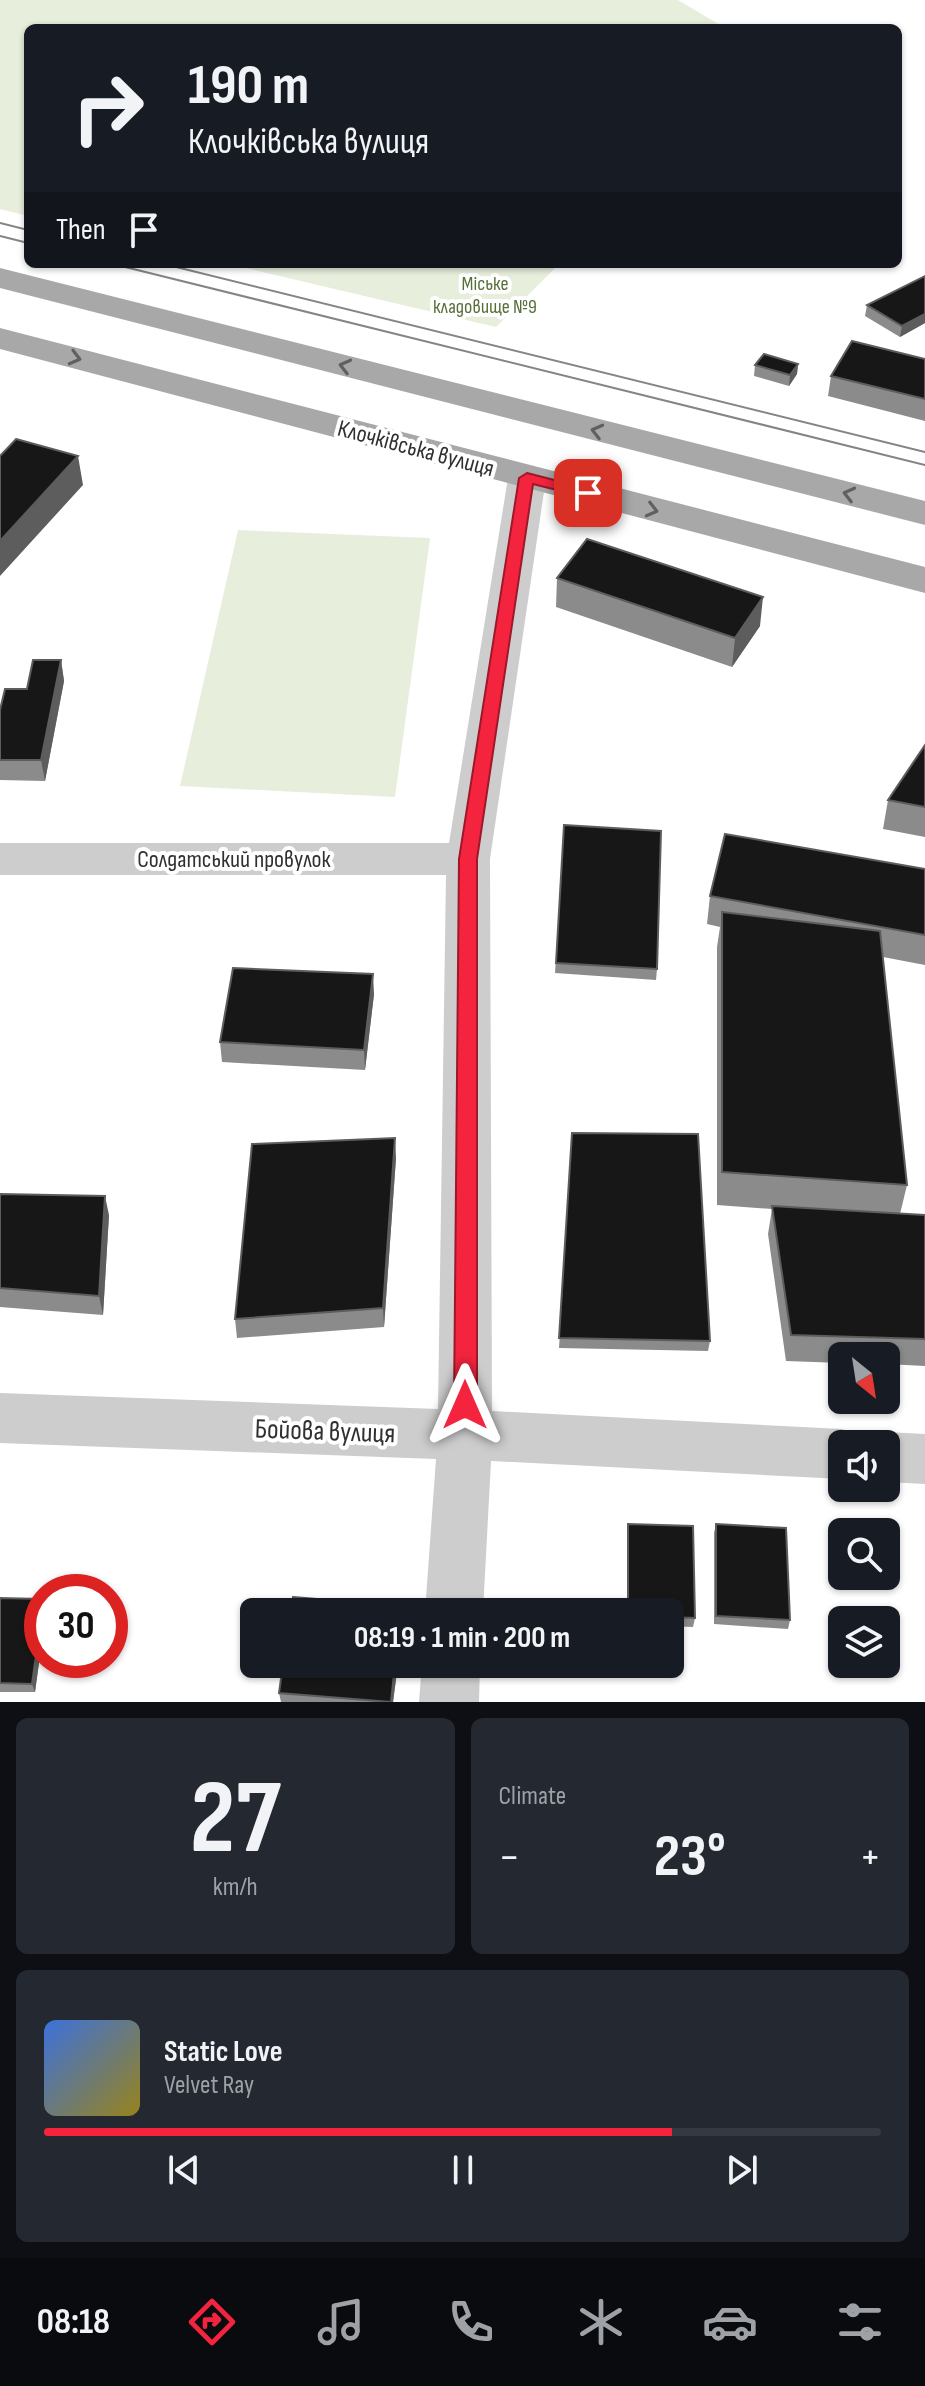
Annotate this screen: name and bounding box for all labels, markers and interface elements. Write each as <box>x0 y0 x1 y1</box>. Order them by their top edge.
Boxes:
text: 190 m <box>188 53 309 120</box>
icon: right <box>56 56 160 160</box>
text: Клочківська вулиця <box>188 121 429 164</box>
icon: arrive <box>122 208 166 252</box>
text: Then <box>56 212 106 248</box>
park label: Міське кладовище №9 <box>433 272 537 319</box>
one-way arrow <box>68 349 82 366</box>
one-way arrow <box>339 359 353 376</box>
street label: Клочківська вулиця <box>334 414 497 483</box>
one-way arrow <box>591 423 605 440</box>
pin <box>554 459 622 527</box>
icon: arrive <box>566 471 610 515</box>
one-way arrow <box>843 486 857 503</box>
one-way arrow <box>644 500 658 517</box>
street label: Солдатський провулок <box>137 845 332 874</box>
north arrow <box>828 1342 900 1414</box>
map controls <box>828 1342 900 1678</box>
position arrow <box>423 1363 507 1447</box>
street label: Бойова вулиця <box>254 1413 396 1450</box>
button: sound <box>828 1430 900 1502</box>
button: search <box>828 1518 900 1590</box>
speed limit sign: 30 <box>24 1574 128 1678</box>
button: layers <box>828 1606 900 1678</box>
text: 08:19 · 1 min · 200 m <box>354 1620 570 1656</box>
text: 27 <box>190 1757 281 1882</box>
text: Climate <box>499 1781 566 1812</box>
text: 23° <box>654 1821 726 1893</box>
text: − <box>499 1831 520 1884</box>
text: + <box>859 1831 881 1884</box>
text: km/h <box>213 1872 258 1903</box>
text: Static Love <box>164 2034 283 2070</box>
text: Velvet Ray <box>164 2070 254 2101</box>
icon: previous <box>162 2148 206 2192</box>
icon: pause <box>441 2148 485 2192</box>
icon: next <box>720 2148 764 2192</box>
icon: directions <box>184 2294 240 2350</box>
icon: music <box>313 2294 369 2350</box>
icon: phone <box>443 2294 499 2350</box>
icon: climate <box>573 2294 629 2350</box>
icon: car <box>702 2294 758 2350</box>
icon: filters <box>832 2294 888 2350</box>
text: 08:18 <box>37 2301 110 2344</box>

